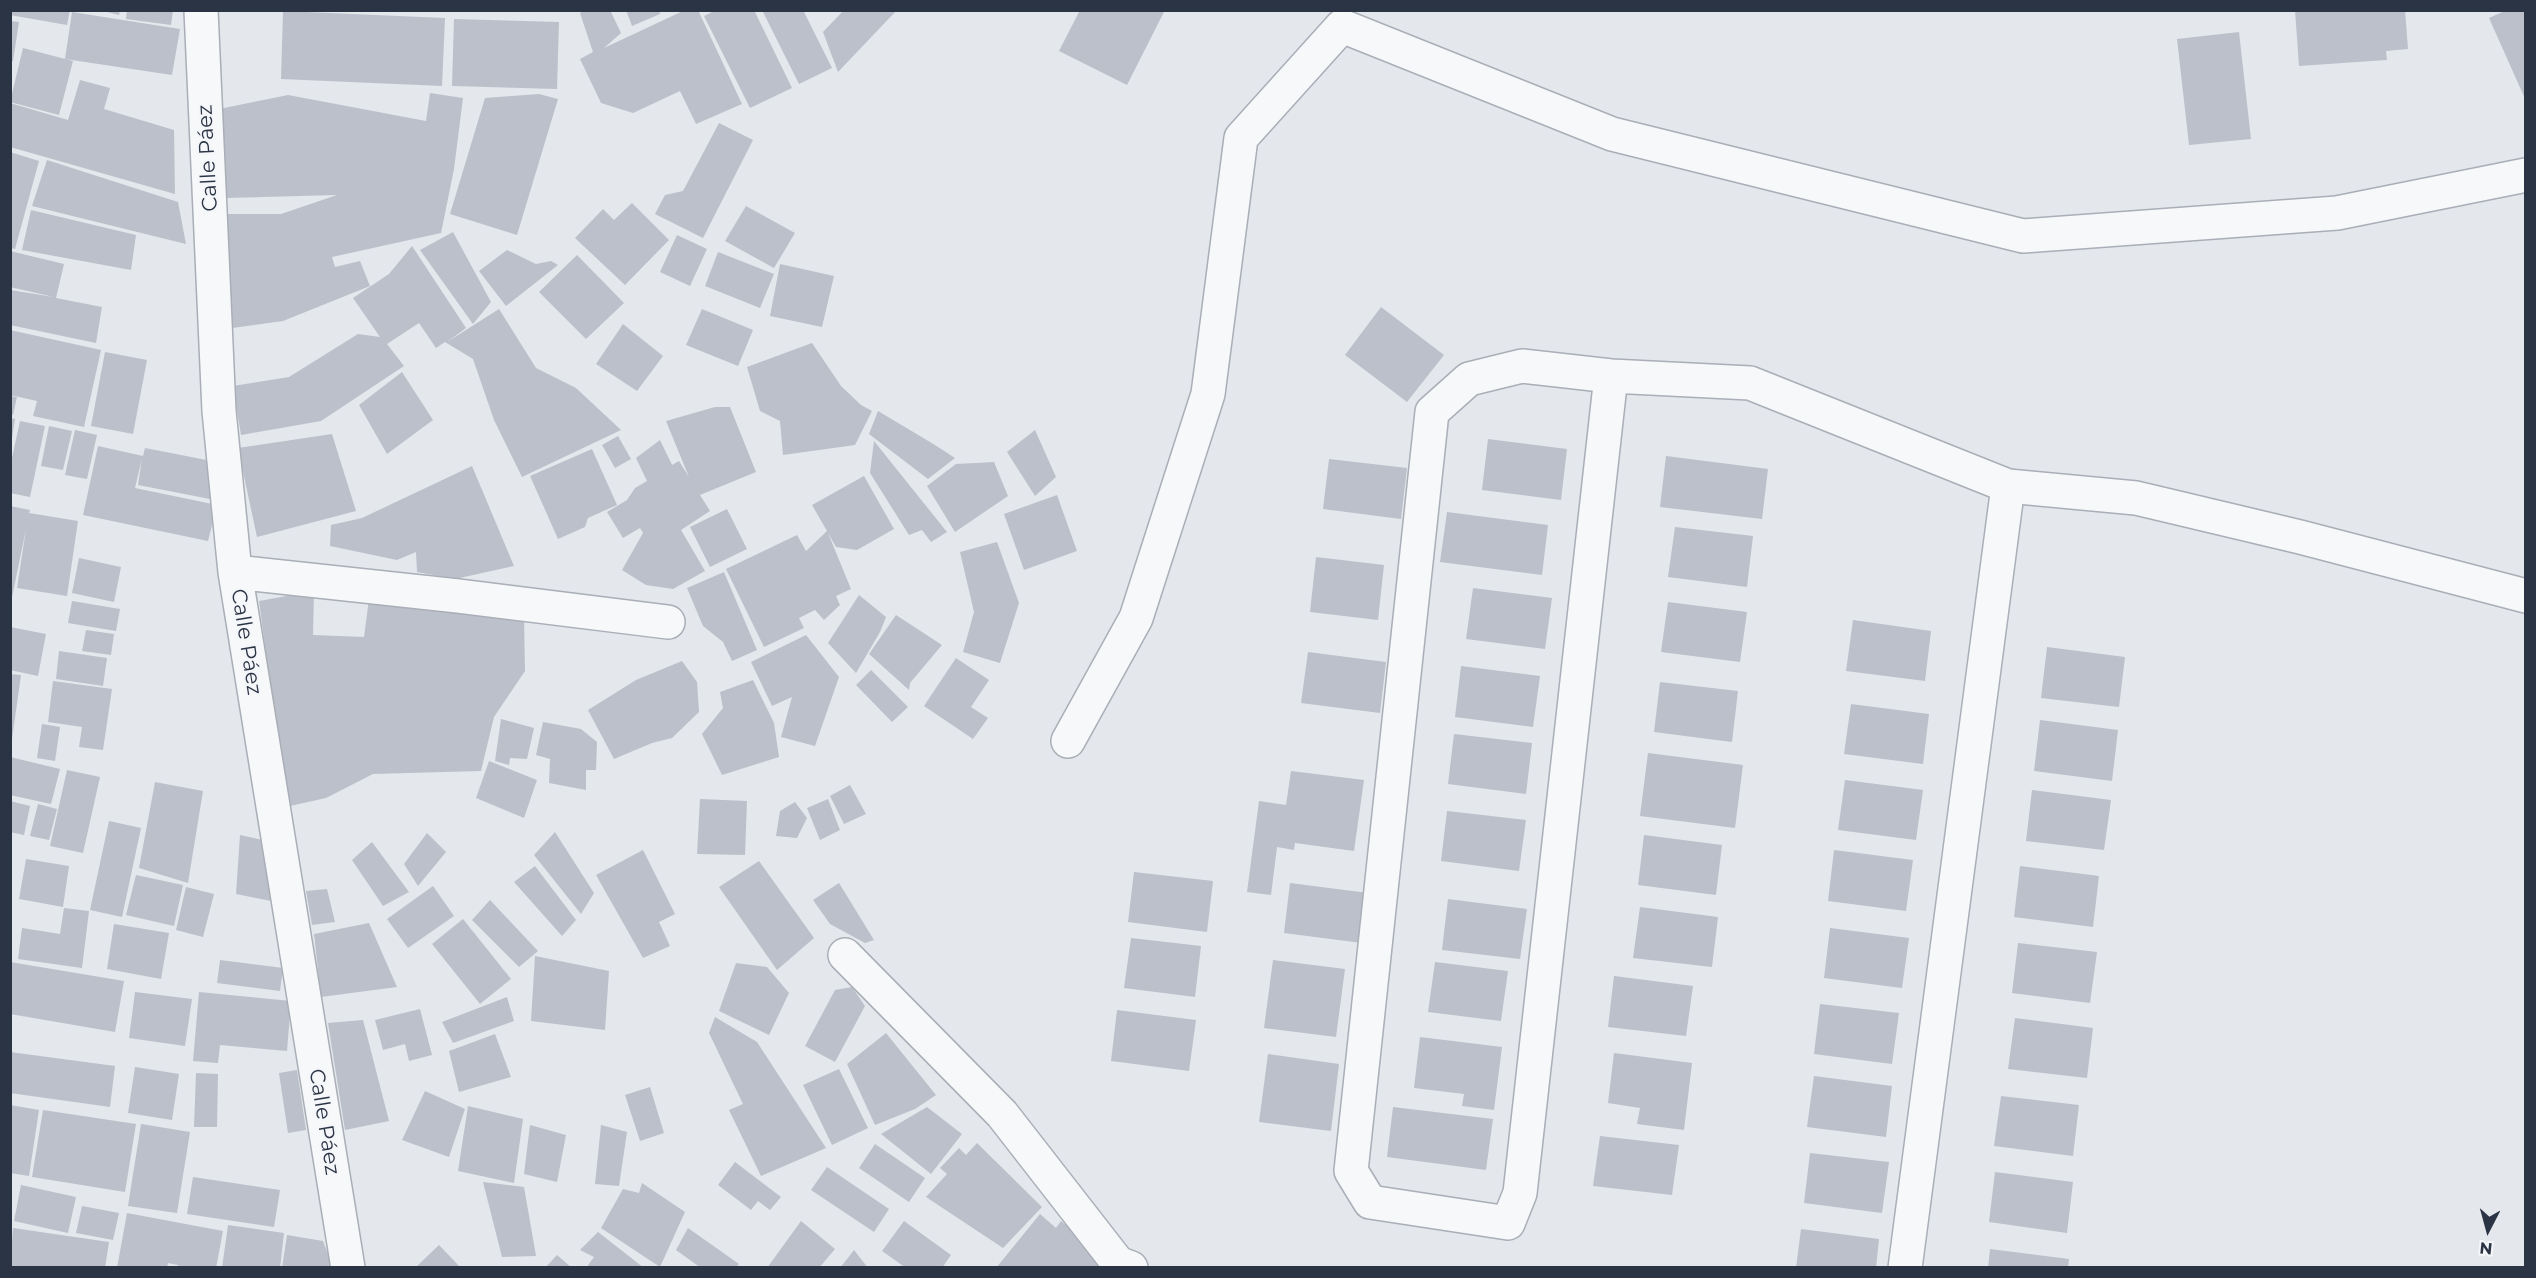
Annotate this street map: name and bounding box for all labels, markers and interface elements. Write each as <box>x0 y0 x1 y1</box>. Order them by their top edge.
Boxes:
street label: Calle Páez <box>193 104 223 212</box>
street label: Calle Páez <box>225 587 267 697</box>
street label: Calle Páez <box>303 1067 345 1177</box>
north arrow <box>2458 1200 2518 1260</box>
text: N <box>2479 1238 2493 1259</box>

